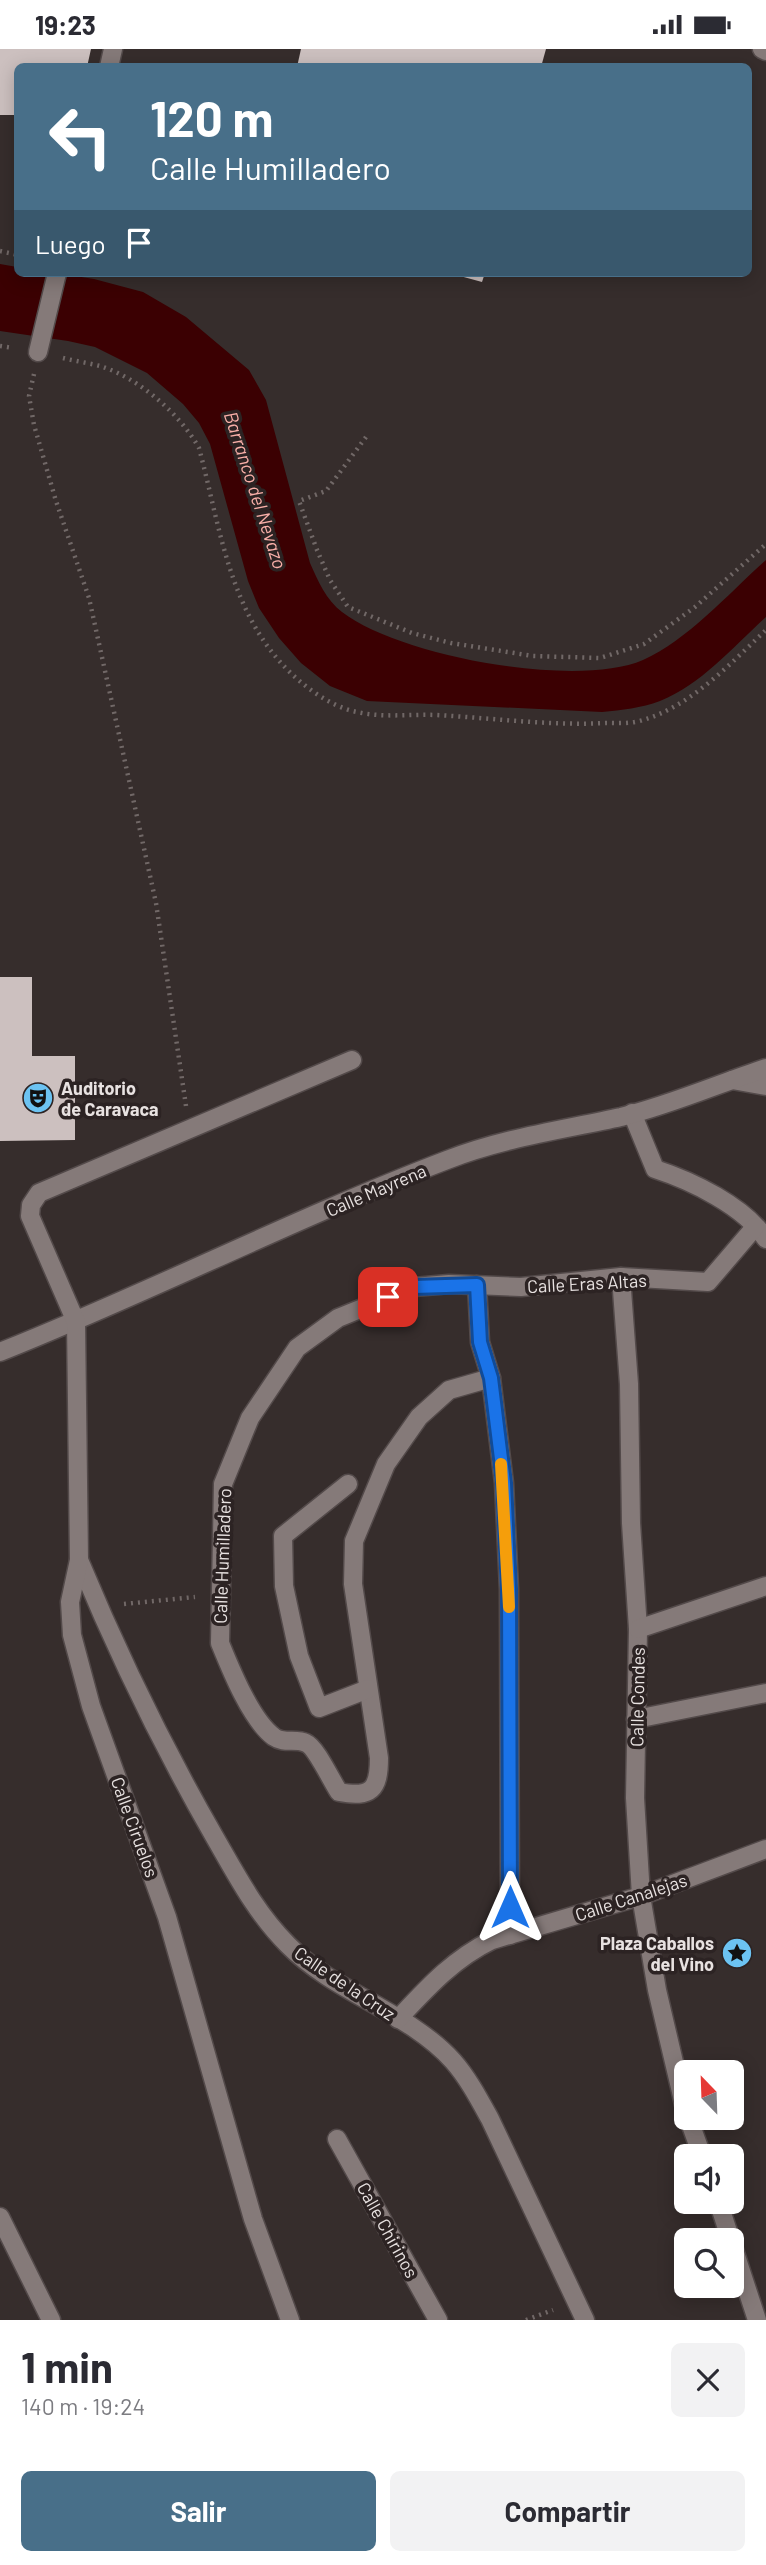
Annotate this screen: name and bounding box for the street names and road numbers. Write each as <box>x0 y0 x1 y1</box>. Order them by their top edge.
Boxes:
street label: Calle Mayrena <box>323 1159 429 1221</box>
street label: Calle Eras Altas <box>527 1269 647 1297</box>
street label: Calle Humilladero <box>209 1488 235 1624</box>
street label: Calle Condes <box>625 1647 649 1747</box>
street label: Calle Ciruelos <box>107 1774 163 1880</box>
street label: Calle Canalejas <box>572 1869 690 1925</box>
street label: Calle de la Cruz <box>291 1941 399 2025</box>
street label: Calle Chirinos <box>353 2178 423 2282</box>

